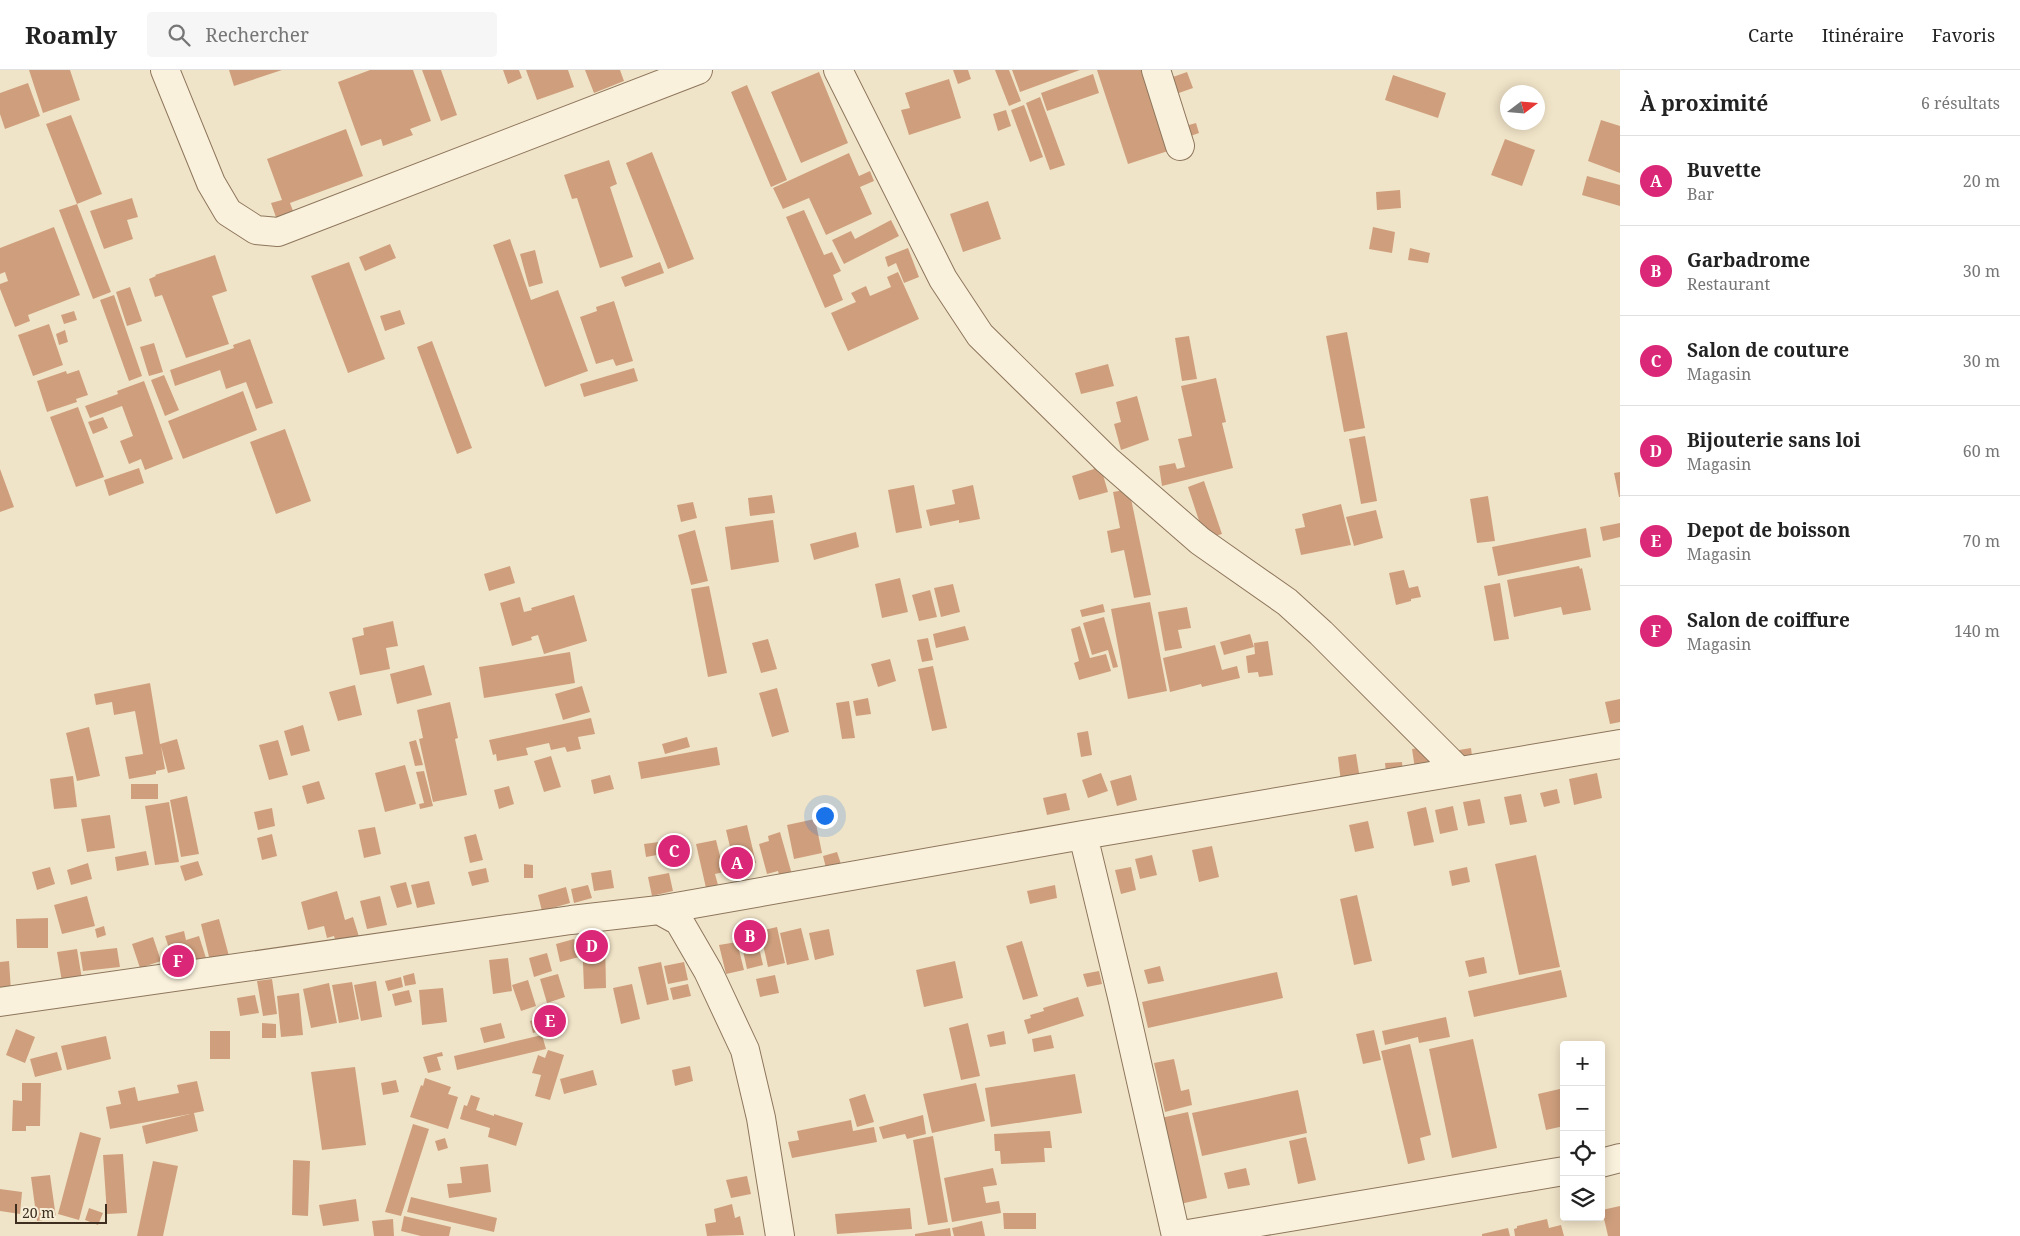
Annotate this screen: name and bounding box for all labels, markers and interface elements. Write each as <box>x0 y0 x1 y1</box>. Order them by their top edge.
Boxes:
search box <box>147 12 497 57</box>
text: Roamly <box>25 18 117 51</box>
icon: search <box>165 21 193 49</box>
text: Rechercher <box>205 22 309 48</box>
text: Carte <box>1748 23 1794 47</box>
text: Itinéraire <box>1822 23 1904 47</box>
text: Favoris <box>1932 23 1995 47</box>
north arrow <box>1500 85 1545 130</box>
text: À proximité <box>1640 89 1768 117</box>
text: 6 résultats <box>1921 92 2000 114</box>
text: Buvette <box>1687 157 1761 183</box>
text: A <box>1650 170 1662 192</box>
text: 20 m <box>1963 170 2000 192</box>
text: Bar <box>1687 183 1714 205</box>
text: Garbadrome <box>1687 247 1810 273</box>
text: B <box>1651 260 1661 282</box>
text: 30 m <box>1963 260 2000 282</box>
text: Restaurant <box>1687 273 1770 295</box>
text: Salon de couture <box>1687 337 1849 363</box>
text: C <box>1651 350 1661 372</box>
text: 30 m <box>1963 350 2000 372</box>
text: Magasin <box>1687 363 1751 385</box>
text: Bijouterie sans loi <box>1687 427 1861 453</box>
text: D <box>1650 440 1662 462</box>
text: 60 m <box>1963 440 2000 462</box>
text: Magasin <box>1687 453 1751 475</box>
text: Depot de boisson <box>1687 517 1850 543</box>
text: E <box>1651 530 1661 552</box>
text: 70 m <box>1963 530 2000 552</box>
text: Magasin <box>1687 543 1751 565</box>
text: Salon de coiffure <box>1687 607 1850 633</box>
text: F <box>1651 620 1661 642</box>
text: 140 m <box>1954 620 2000 642</box>
text: Magasin <box>1687 633 1751 655</box>
your location <box>812 803 838 829</box>
pin: C <box>658 832 690 870</box>
pin: A <box>721 844 753 882</box>
pin: B <box>734 917 766 955</box>
pin: D <box>576 927 608 965</box>
pin: F <box>162 942 194 980</box>
pin: E <box>534 1002 566 1040</box>
map controls <box>1560 1041 1605 1221</box>
button: + <box>1560 1041 1605 1086</box>
button: − <box>1560 1086 1605 1131</box>
button: locate <box>1560 1131 1605 1176</box>
button: layers <box>1560 1176 1605 1221</box>
scale bar <box>15 1201 108 1224</box>
text: 20 m <box>22 1203 55 1222</box>

